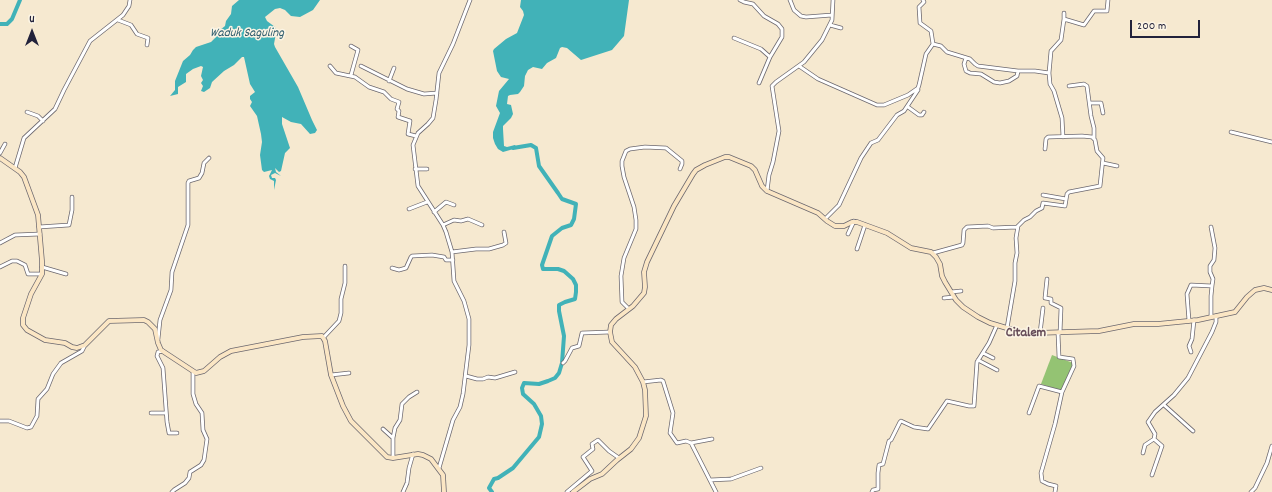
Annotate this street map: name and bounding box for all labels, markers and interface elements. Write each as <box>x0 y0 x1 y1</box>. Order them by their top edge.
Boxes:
north arrow <box>12 12 52 52</box>
text: U <box>29 12 35 28</box>
scale bar <box>1132 12 1202 38</box>
text: 200 m <box>1137 18 1166 35</box>
water label: Waduk Saguling <box>210 26 284 42</box>
district label: Citalem <box>1006 326 1046 342</box>

